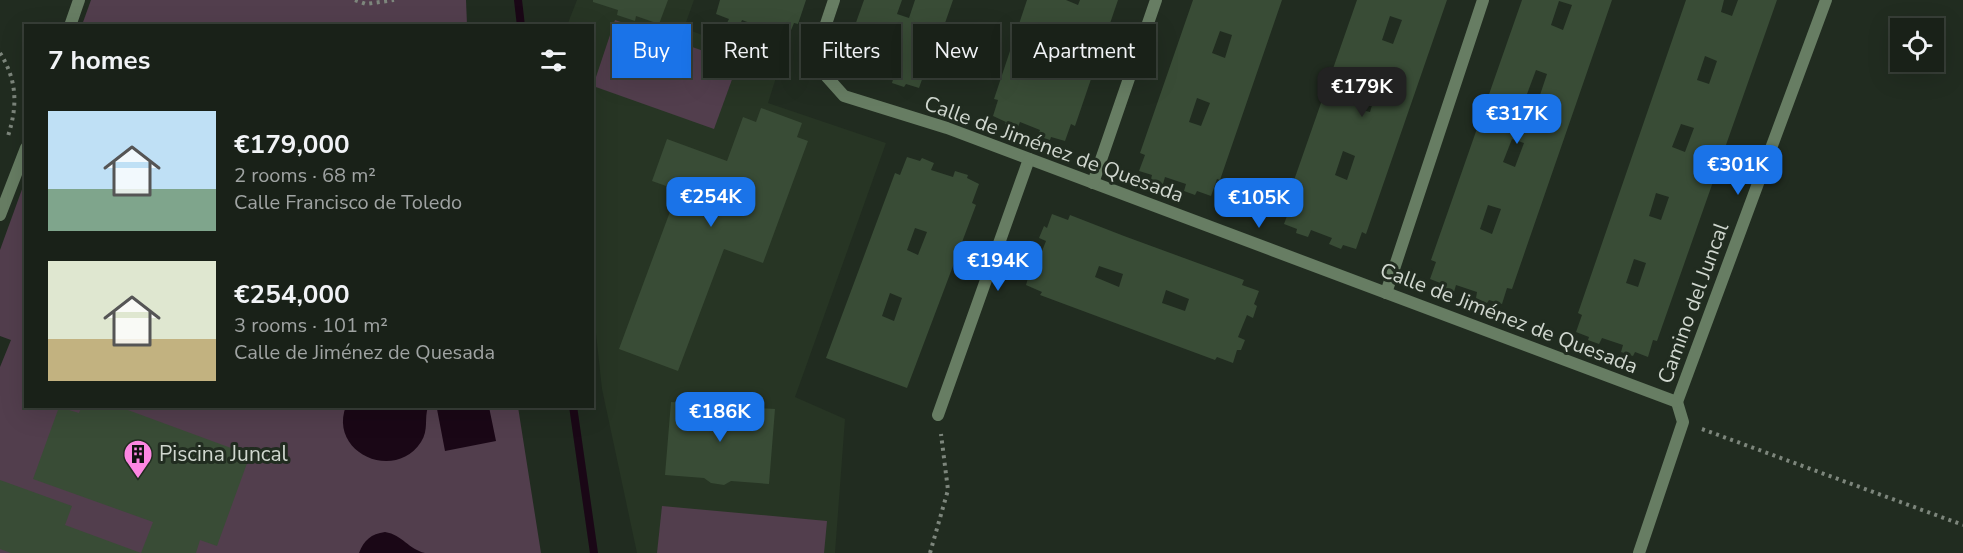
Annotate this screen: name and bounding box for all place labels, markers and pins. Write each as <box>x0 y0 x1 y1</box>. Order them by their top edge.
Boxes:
pin: €179K <box>1320 67 1404 118</box>
pin: €317K <box>1475 94 1559 145</box>
pin: €301K <box>1696 145 1780 196</box>
pin: €254K <box>669 177 753 228</box>
pin: €105K <box>1217 178 1301 229</box>
pin: €194K <box>956 241 1040 292</box>
pin: €186K <box>678 392 762 443</box>
building icon: Piscina Juncal <box>122 438 154 480</box>
place label: Piscina Juncal <box>159 440 289 468</box>

